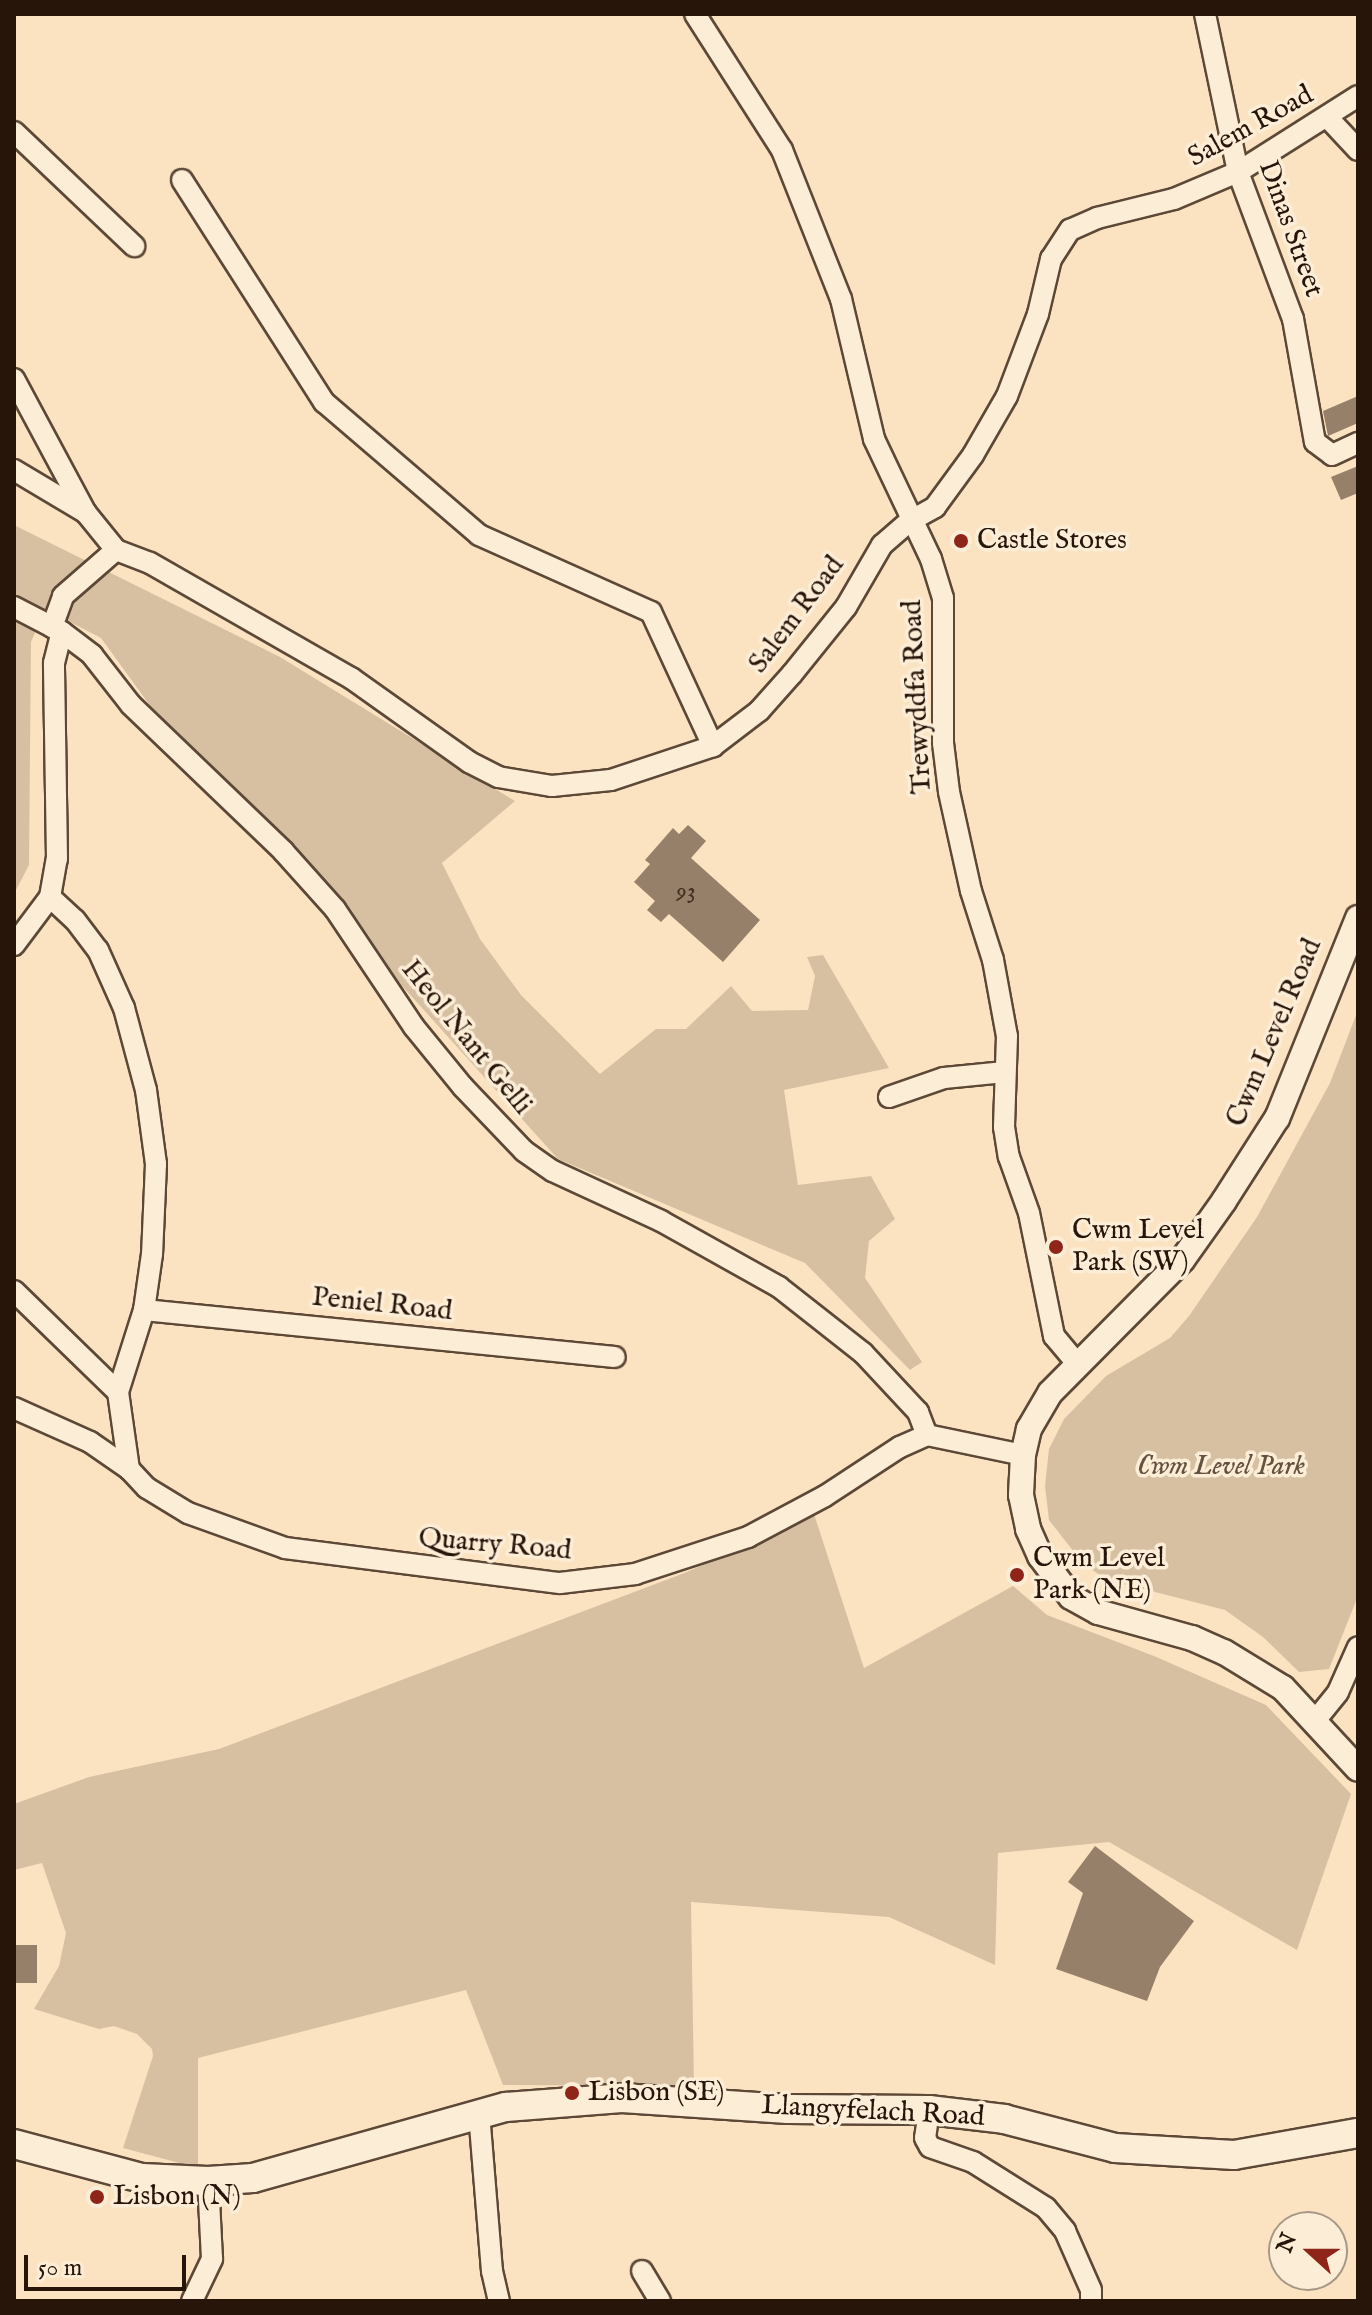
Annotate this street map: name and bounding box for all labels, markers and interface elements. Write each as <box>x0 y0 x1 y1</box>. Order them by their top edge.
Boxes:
street label: Salem Road <box>1183 79 1319 175</box>
street label: Dinas Street <box>1250 156 1330 302</box>
place label: Castle Stores <box>977 524 1127 558</box>
marker: Castle Stores <box>952 532 970 550</box>
street label: Salem Road <box>742 550 852 680</box>
street label: Trewyddfa Road <box>896 599 940 795</box>
house number: 93 <box>676 878 696 906</box>
street label: Cwm Level Road <box>1220 934 1330 1132</box>
street label: Heol Nant Gelli <box>393 954 539 1122</box>
place label: Cwm Level Park (SW) <box>1072 1214 1204 1280</box>
marker: Cwm Level Park (SW) <box>1047 1238 1065 1256</box>
street label: Peniel Road <box>310 1281 454 1329</box>
park label: Cwm Level Park <box>1137 1450 1305 1484</box>
street label: Quarry Road <box>417 1522 573 1568</box>
place label: Cwm Level Park (NE) <box>1033 1542 1165 1608</box>
marker: Cwm Level Park (NE) <box>1008 1566 1026 1584</box>
place label: Lisbon (SE) <box>588 2076 724 2110</box>
marker: Lisbon (SE) <box>563 2084 581 2102</box>
street label: Llangyfelach Road <box>761 2089 985 2135</box>
place label: Lisbon (N) <box>113 2180 241 2214</box>
marker: Lisbon (N) <box>88 2188 106 2206</box>
north arrow <box>1268 2211 1348 2291</box>
text: N <box>1271 2229 1304 2257</box>
scale bar <box>28 2239 190 2289</box>
text: 50 m <box>38 2253 82 2284</box>

